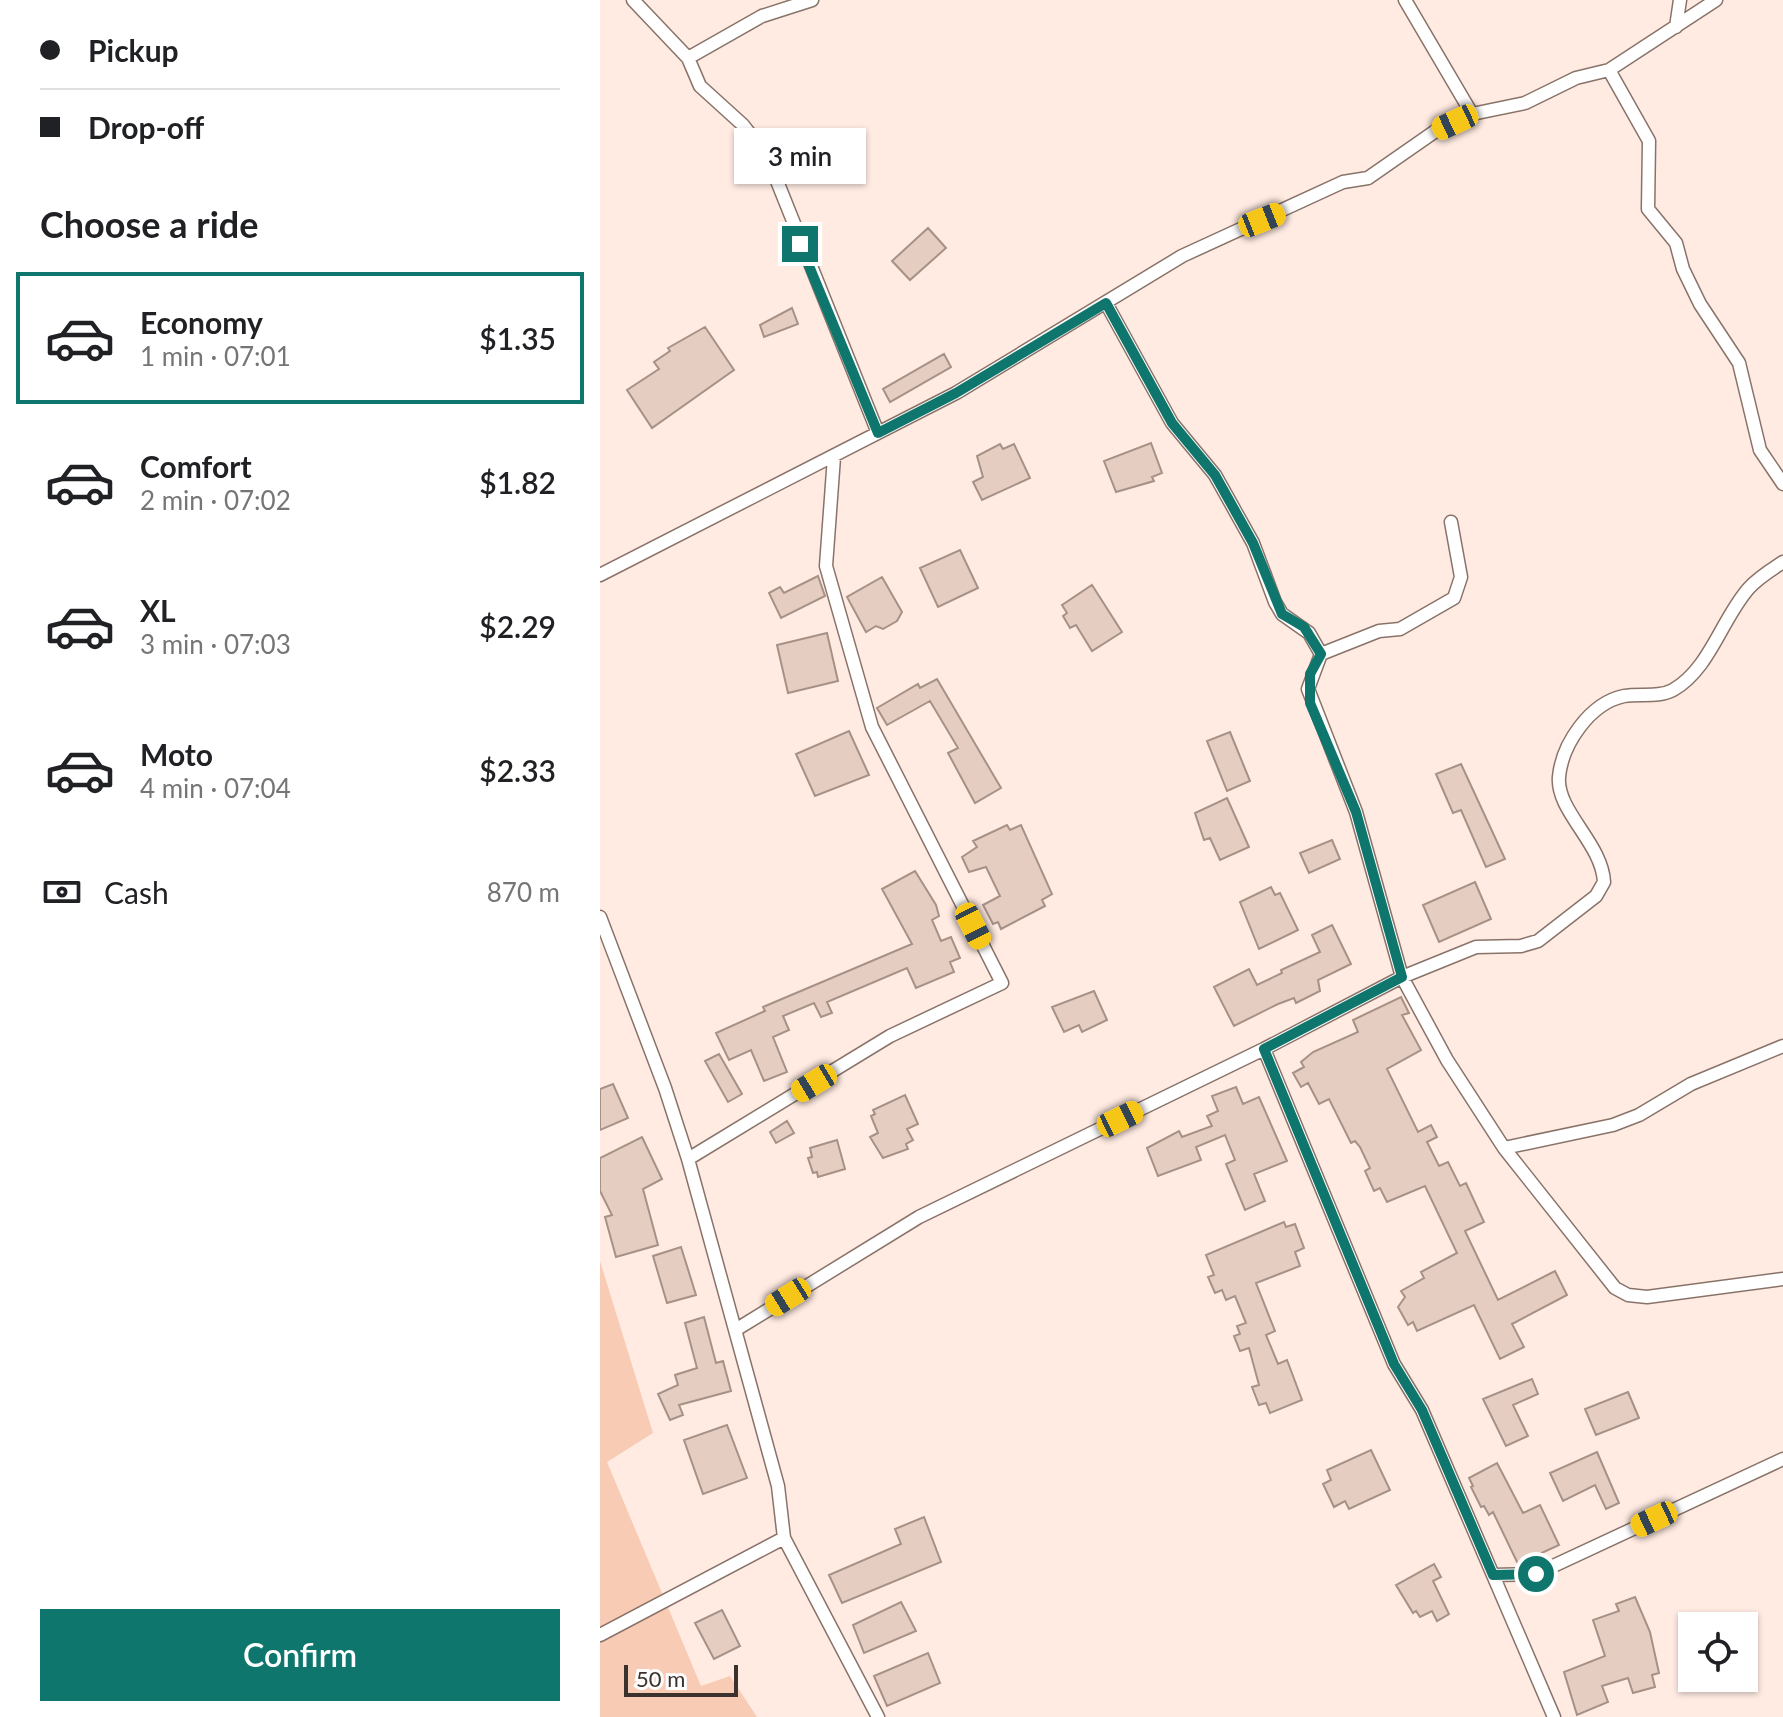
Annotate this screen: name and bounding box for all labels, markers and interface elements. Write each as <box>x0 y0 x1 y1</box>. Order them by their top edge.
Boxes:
text: Pickup <box>88 32 179 68</box>
car <box>1428 101 1482 143</box>
text: Drop-off <box>88 109 204 145</box>
callout: 3 min <box>734 128 866 184</box>
text: 3 min <box>768 140 832 172</box>
car <box>1235 200 1289 240</box>
text: Choose a ride <box>40 202 259 246</box>
route end <box>782 226 818 262</box>
icon: car <box>44 302 116 374</box>
text: Economy <box>140 304 263 340</box>
text: $1.35 <box>479 320 556 356</box>
text: 1 min · 07:01 <box>140 340 291 372</box>
icon: car <box>44 446 116 518</box>
text: Comfort <box>140 448 252 484</box>
text: $1.82 <box>479 464 556 500</box>
text: 2 min · 07:02 <box>140 484 291 516</box>
icon: car <box>44 590 116 662</box>
text: XL <box>140 592 176 628</box>
text: $2.29 <box>479 608 556 644</box>
text: 3 min · 07:03 <box>140 628 291 660</box>
icon: car <box>44 734 116 806</box>
text: Moto <box>140 736 213 772</box>
text: $2.33 <box>479 752 556 788</box>
text: 4 min · 07:04 <box>140 772 291 804</box>
icon: cash <box>40 870 84 914</box>
text: Cash <box>104 874 169 910</box>
text: 870 m <box>487 876 560 908</box>
car <box>951 899 995 953</box>
car <box>787 1060 841 1106</box>
car <box>1093 1098 1147 1140</box>
car <box>761 1274 815 1320</box>
car <box>1627 1498 1681 1540</box>
route start <box>1518 1556 1554 1592</box>
button: Confirm <box>40 1609 560 1701</box>
map controls <box>1678 1612 1758 1692</box>
button: locate <box>1678 1612 1758 1692</box>
scale bar <box>624 1661 738 1697</box>
text: 50 m <box>636 1665 685 1692</box>

